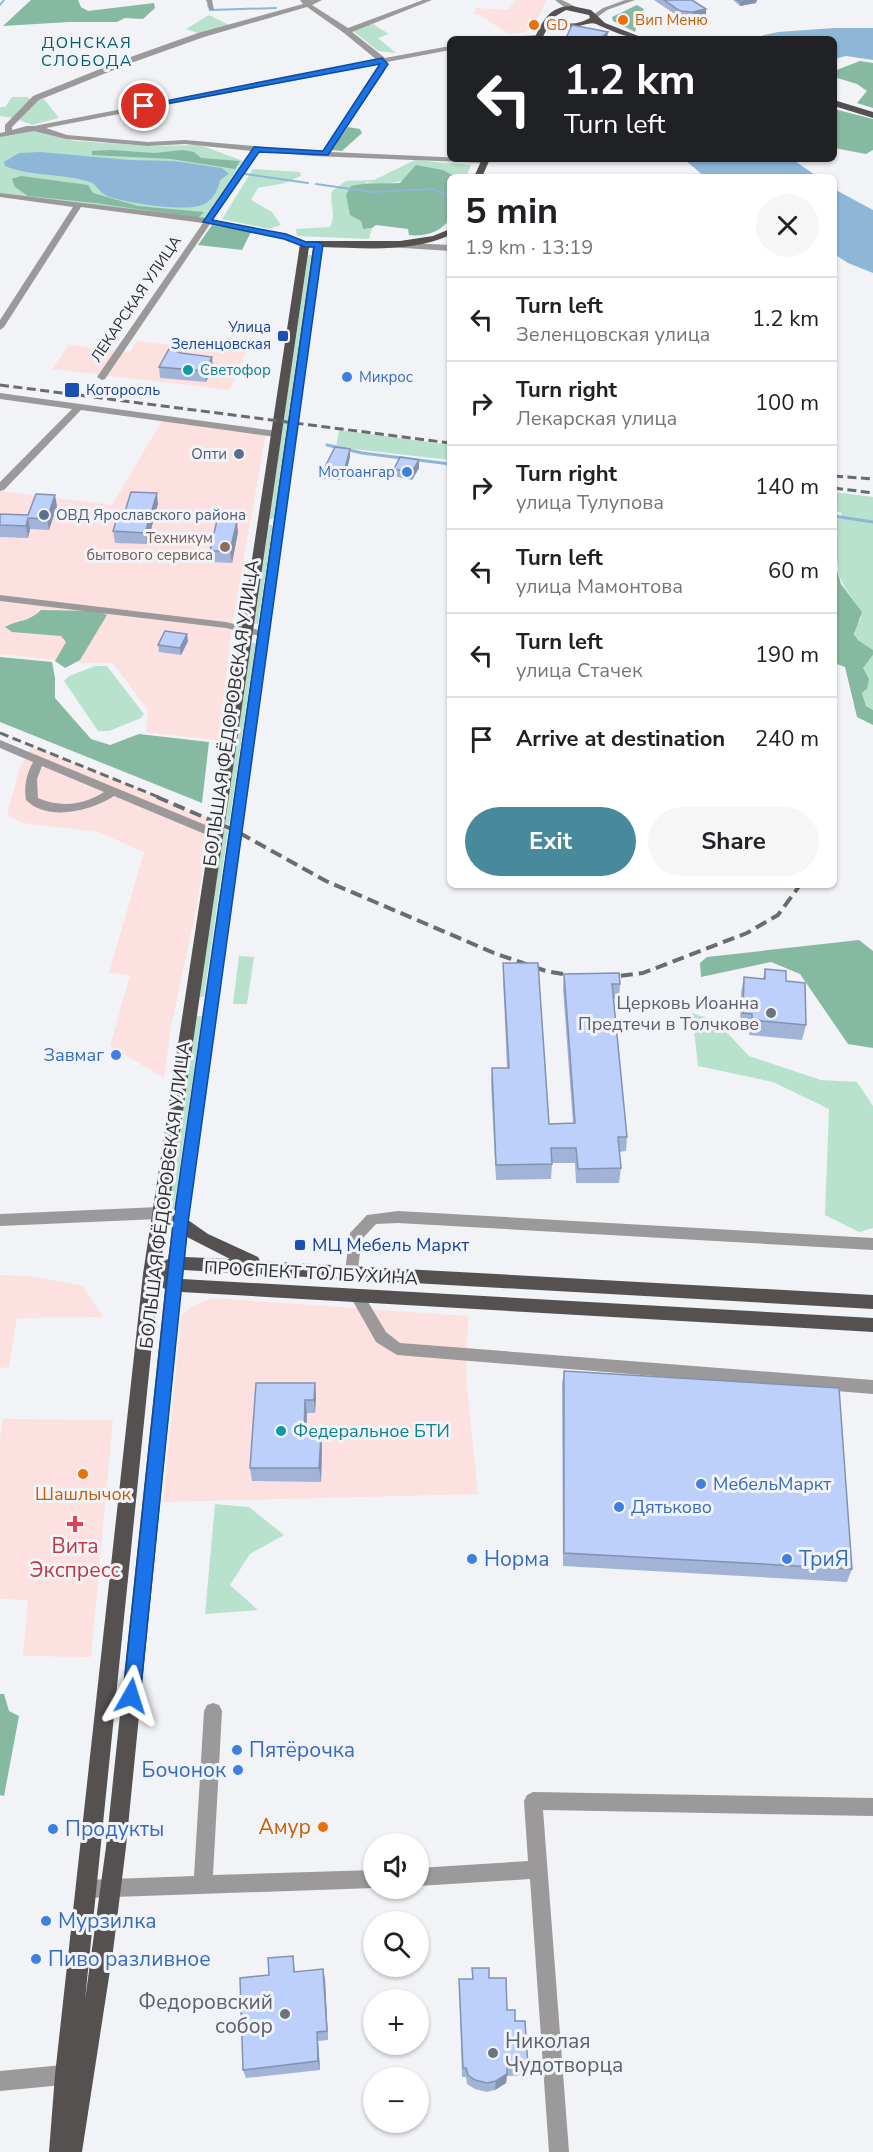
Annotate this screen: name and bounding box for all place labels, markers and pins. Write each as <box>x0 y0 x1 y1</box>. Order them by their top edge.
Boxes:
place label: Вип Меню <box>635 10 708 30</box>
marker: Вип Меню <box>616 13 630 27</box>
place label: GD <box>546 15 568 35</box>
marker: GD <box>527 18 541 32</box>
pin <box>118 80 169 131</box>
place label: Улица Зеленцовская <box>171 317 271 354</box>
marker: Улица Зеленцовская <box>276 329 290 343</box>
place label: Светофор <box>200 360 271 380</box>
marker: Светофор <box>181 363 195 377</box>
place label: Микрос <box>359 367 413 387</box>
marker: Микрос <box>340 370 354 384</box>
place label: Которосль <box>86 380 160 400</box>
marker: Которосль <box>63 381 81 399</box>
place label: Опти <box>191 444 227 464</box>
marker: Опти <box>232 447 246 461</box>
place label: Мотоангар <box>318 462 395 482</box>
marker: Мотоангар <box>400 465 414 479</box>
place label: ОВД Ярославского района <box>56 505 246 525</box>
marker: ОВД Ярославского района <box>37 508 51 522</box>
place label: Техникум бытового сервиса <box>87 528 213 565</box>
marker: Техникум бытового сервиса <box>218 540 232 554</box>
place label: Церковь Иоанна Предтечи в Толчкове <box>578 991 759 1036</box>
marker: Церковь Иоанна Предтечи в Толчкове <box>764 1006 778 1020</box>
place label: Завмаг <box>44 1043 104 1067</box>
marker: Завмаг <box>109 1048 123 1062</box>
place label: МЦ Мебель Маркт <box>312 1233 469 1257</box>
marker: МЦ Мебель Маркт <box>293 1238 307 1252</box>
place label: Федеральное БТИ <box>293 1419 450 1443</box>
marker: Федеральное БТИ <box>274 1424 288 1438</box>
marker: Шашлычок <box>76 1467 90 1481</box>
place label: МебельМаркт <box>713 1472 831 1496</box>
marker: МебельМаркт <box>694 1477 708 1491</box>
place label: Шашлычок <box>35 1482 132 1506</box>
place label: Дятьково <box>631 1495 712 1519</box>
marker: Дятьково <box>612 1500 626 1514</box>
marker: Вита Экспресс <box>68 1517 82 1531</box>
place label: Вита Экспресс <box>29 1532 121 1584</box>
place label: Норма <box>484 1545 549 1573</box>
place label: ТриЯ <box>799 1545 849 1573</box>
marker: Норма <box>465 1552 479 1566</box>
marker: ТриЯ <box>780 1552 794 1566</box>
place label: Пятёрочка <box>249 1736 355 1764</box>
marker: Пятёрочка <box>230 1743 244 1757</box>
place label: Бочонок <box>142 1756 227 1784</box>
marker: Бочонок <box>231 1763 245 1777</box>
place label: Амур <box>258 1813 311 1841</box>
place label: Продукты <box>65 1815 164 1843</box>
marker: Амур <box>316 1820 330 1834</box>
marker: Продукты <box>46 1822 60 1836</box>
place label: Мурзилка <box>58 1907 157 1935</box>
marker: Мурзилка <box>39 1914 53 1928</box>
place label: Пиво разливное <box>48 1945 211 1973</box>
marker: Пиво разливное <box>29 1952 43 1966</box>
place label: Федоровский собор <box>138 1988 273 2040</box>
marker: Федоровский собор <box>278 2007 292 2021</box>
place label: Николая Чудотворца <box>505 2027 623 2079</box>
marker: Николая Чудотворца <box>486 2046 500 2060</box>

